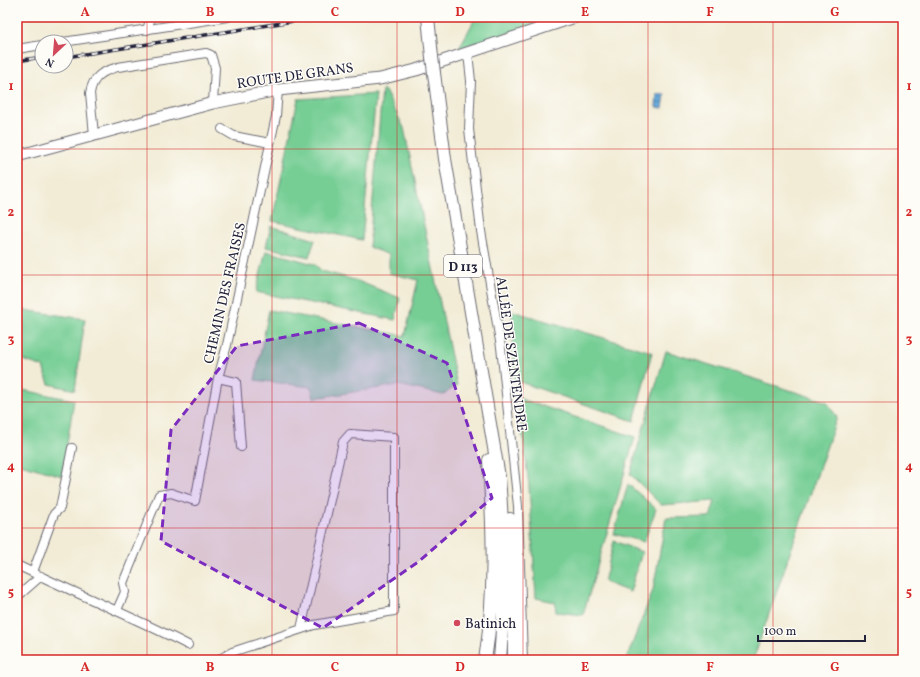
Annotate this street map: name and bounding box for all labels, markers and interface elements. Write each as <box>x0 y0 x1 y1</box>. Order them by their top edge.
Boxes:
text: A <box>80 4 90 22</box>
text: B <box>206 4 215 22</box>
text: C <box>331 4 339 22</box>
text: D <box>455 4 465 22</box>
text: E <box>581 4 589 22</box>
text: F <box>706 4 714 22</box>
text: G <box>830 4 840 22</box>
north arrow <box>34 34 74 74</box>
text: N <box>43 53 57 70</box>
street label: ROUTE DE GRANS <box>236 59 355 94</box>
text: 1 <box>8 78 14 96</box>
text: 1 <box>906 78 912 96</box>
text: 2 <box>8 204 15 222</box>
text: 2 <box>906 204 913 222</box>
street label: CHEMIN DES FRAISES <box>200 221 251 366</box>
road number: D 113 <box>444 255 482 277</box>
street label: ALLÉE DE SZENTENDRE <box>490 275 531 433</box>
text: 3 <box>8 331 15 349</box>
text: 3 <box>906 331 913 349</box>
text: 4 <box>7 458 15 476</box>
text: 4 <box>905 458 913 476</box>
text: 5 <box>8 584 14 602</box>
text: 5 <box>906 584 912 602</box>
place label: Batinich <box>465 615 516 634</box>
scale bar <box>758 617 865 643</box>
marker: Batinich <box>452 618 462 628</box>
text: 100 m <box>764 624 797 640</box>
text: A <box>80 659 90 677</box>
text: B <box>206 659 215 677</box>
text: C <box>331 659 339 677</box>
text: D <box>455 659 465 677</box>
text: E <box>581 659 589 677</box>
text: F <box>706 659 714 677</box>
text: G <box>830 659 840 677</box>

